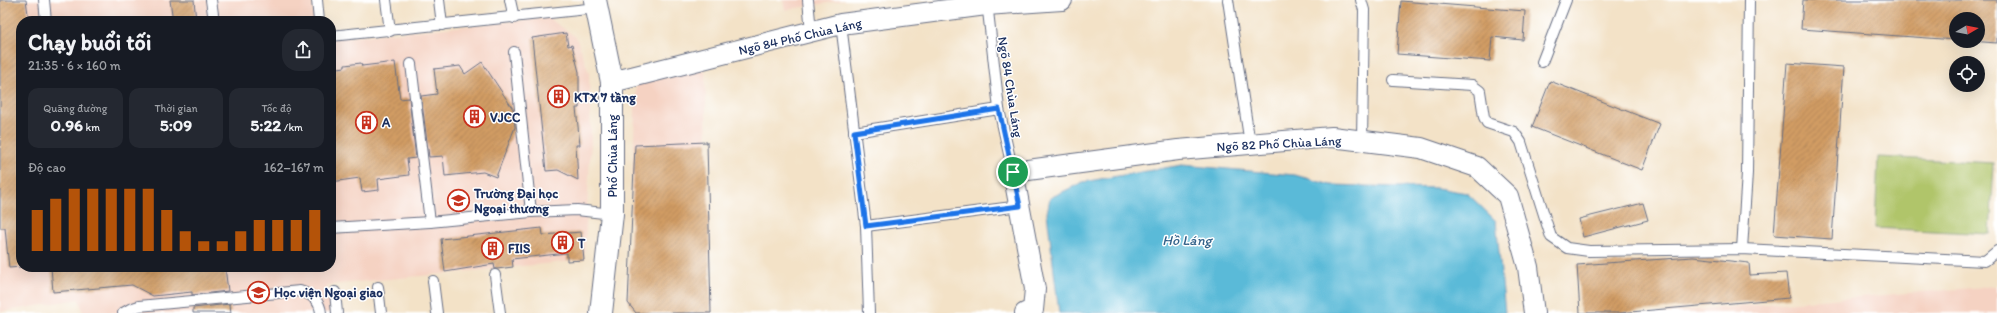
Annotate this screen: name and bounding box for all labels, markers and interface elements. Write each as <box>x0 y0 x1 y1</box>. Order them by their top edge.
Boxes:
north arrow <box>1949 12 1985 48</box>
map controls <box>1949 12 1985 92</box>
street label: Ngõ 84 Phố Chùa Láng <box>737 15 864 58</box>
text: Chạy buổi tối <box>28 29 151 56</box>
button: share <box>282 29 324 71</box>
street label: Ngõ 84 Chùa Láng <box>995 35 1026 139</box>
button: locate <box>1949 56 1985 92</box>
text: 21:35 · 6 × 160 m <box>28 58 121 73</box>
building icon: KTX 7 tầng <box>546 84 572 110</box>
place label: KTX 7 tầng <box>574 90 636 106</box>
text: Quãng đường <box>43 102 107 115</box>
text: Thời gian <box>154 102 198 115</box>
text: Tốc độ <box>262 102 292 115</box>
building icon: VJCC <box>461 104 487 130</box>
building icon: A <box>354 109 380 135</box>
place label: VJCC <box>490 110 521 125</box>
street label: Phố Chùa Láng <box>605 114 620 198</box>
text: 0.96 <box>51 115 83 135</box>
text: 5:09 <box>160 115 192 135</box>
text: 5:22 <box>250 115 281 135</box>
place label: A <box>381 115 391 130</box>
text: km <box>83 121 100 134</box>
text: /km <box>281 121 303 134</box>
street label: Ngõ 82 Phố Chùa Láng <box>1216 133 1342 154</box>
pin <box>996 155 1030 189</box>
text: Độ cao <box>28 160 66 175</box>
text: 162–167 m <box>264 160 324 175</box>
icon: arrive <box>1002 161 1024 183</box>
place label: Trường Đại học Ngoại thương <box>473 186 558 217</box>
school or university icon: Trường Đại học Ngoại thương <box>446 187 472 213</box>
building icon: T <box>550 230 576 256</box>
water label: Hồ Láng <box>1162 232 1214 249</box>
building icon: FIIS <box>480 235 506 261</box>
place label: T <box>577 236 586 251</box>
place label: FIIS <box>508 241 531 256</box>
school or university icon: Học viện Ngoại giao <box>246 279 272 305</box>
place label: Học viện Ngoại giao <box>274 285 383 301</box>

